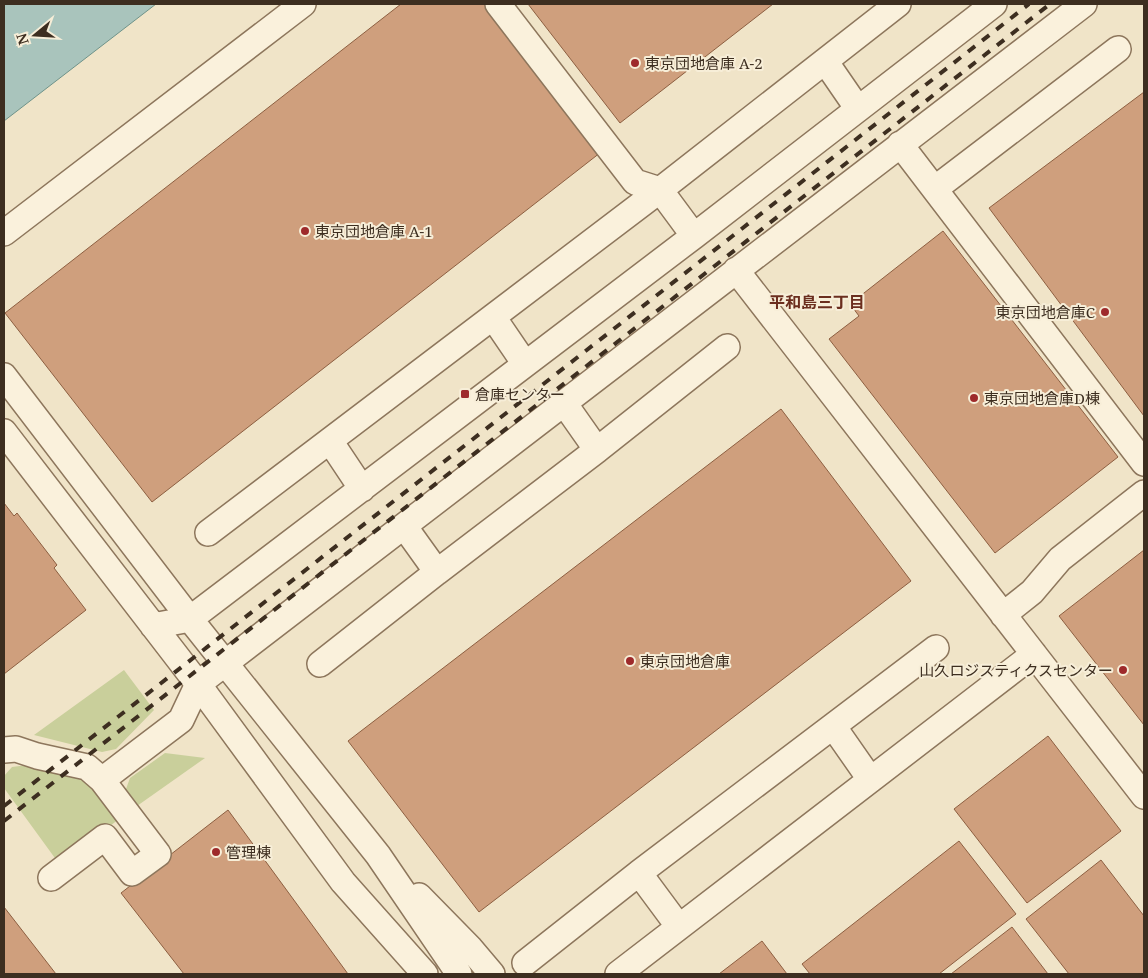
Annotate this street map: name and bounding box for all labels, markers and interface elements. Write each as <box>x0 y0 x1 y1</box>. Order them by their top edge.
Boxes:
north arrow <box>10 10 60 60</box>
text: N <box>11 31 33 47</box>
place label: 東京団地倉庫 A-2 <box>645 53 763 73</box>
marker: 東京団地倉庫 A-2 <box>629 57 641 69</box>
place label: 東京団地倉庫 A-1 <box>315 221 433 241</box>
marker: 東京団地倉庫 A-1 <box>299 225 311 237</box>
district label: 平和島三丁目 <box>769 291 865 313</box>
place label: 東京団地倉庫C <box>996 302 1095 322</box>
marker: 東京団地倉庫C <box>1099 306 1111 318</box>
place label: 倉庫センター <box>475 384 565 404</box>
marker: 倉庫センター <box>459 388 471 400</box>
place label: 東京団地倉庫D棟 <box>984 388 1100 408</box>
marker: 東京団地倉庫D棟 <box>968 392 980 404</box>
place label: 東京団地倉庫 <box>640 651 730 671</box>
marker: 東京団地倉庫 <box>624 655 636 667</box>
place label: 山久ロジスティクスセンター <box>919 660 1113 680</box>
marker: 山久ロジスティクスセンター <box>1117 664 1129 676</box>
place label: 管理棟 <box>226 842 271 862</box>
marker: 管理棟 <box>210 846 222 858</box>

